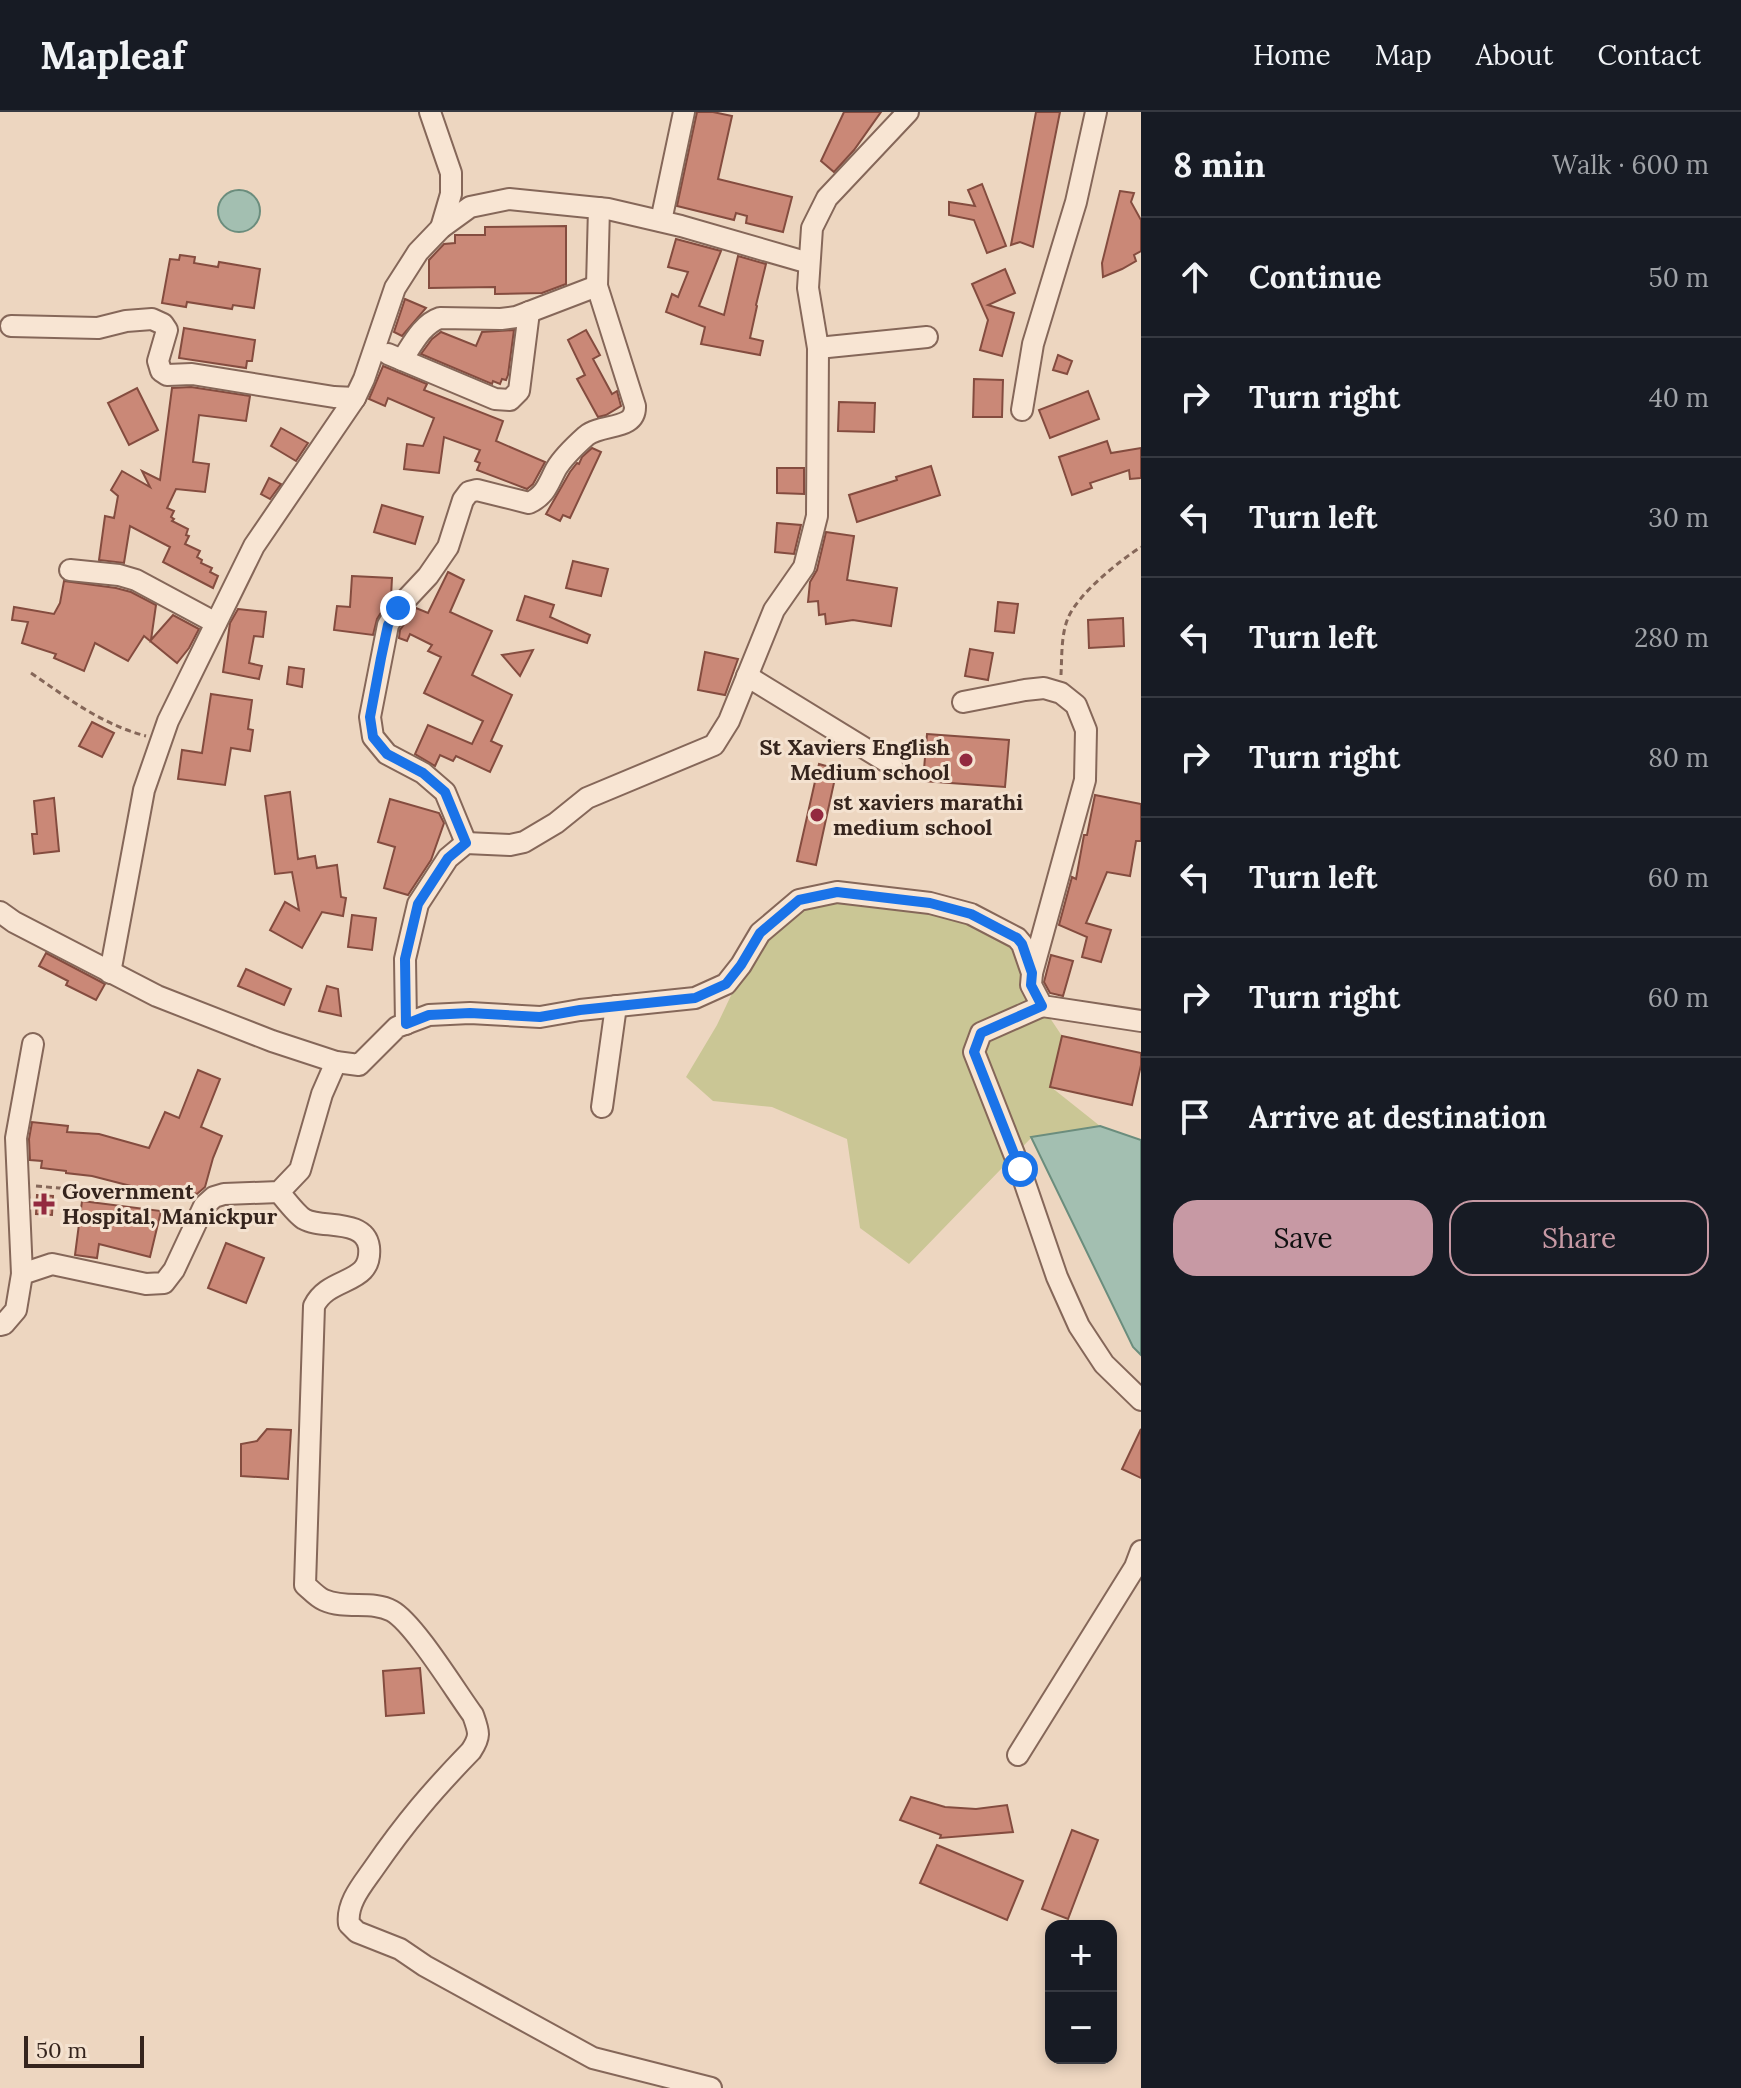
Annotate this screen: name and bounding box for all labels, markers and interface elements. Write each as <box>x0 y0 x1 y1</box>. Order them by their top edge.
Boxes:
text: Mapleaf <box>40 31 185 79</box>
text: Home <box>1253 37 1331 73</box>
text: Map <box>1375 37 1432 73</box>
text: About <box>1476 37 1553 73</box>
text: Contact <box>1597 37 1701 73</box>
text: 8 min <box>1173 143 1265 186</box>
text: Walk · 600 m <box>1552 148 1709 181</box>
icon: ahead <box>1173 255 1217 299</box>
text: Continue <box>1249 258 1381 296</box>
text: 50 m <box>1649 261 1709 294</box>
icon: right <box>1173 375 1217 419</box>
text: Turn right <box>1249 378 1400 416</box>
text: 40 m <box>1649 381 1709 414</box>
icon: left <box>1173 495 1217 539</box>
text: Turn left <box>1249 498 1377 536</box>
text: 30 m <box>1648 501 1709 534</box>
route end <box>380 590 416 626</box>
icon: left <box>1173 615 1217 659</box>
text: Turn left <box>1249 618 1377 656</box>
text: 280 m <box>1634 621 1709 654</box>
place label: St Xaviers English Medium school <box>760 733 950 786</box>
icon: right <box>1173 735 1217 779</box>
text: Turn right <box>1249 738 1400 776</box>
text: 80 m <box>1648 741 1709 774</box>
marker: St Xaviers English Medium school <box>957 751 975 769</box>
place label: st xaviers marathi medium school <box>833 788 1023 841</box>
marker: st xaviers marathi medium school <box>808 806 826 824</box>
icon: left <box>1173 855 1217 899</box>
text: Turn left <box>1249 858 1377 896</box>
text: 60 m <box>1648 861 1709 894</box>
icon: right <box>1173 975 1217 1019</box>
text: Turn right <box>1249 978 1400 1016</box>
text: 60 m <box>1648 981 1709 1014</box>
icon: arrive <box>1173 1095 1217 1139</box>
text: Arrive at destination <box>1249 1098 1547 1136</box>
route start <box>1002 1151 1038 1187</box>
place label: Government Hospital, Manickpur <box>62 1177 278 1230</box>
marker: Government Hospital, Manickpur <box>33 1193 55 1215</box>
button: Save <box>1173 1200 1433 1276</box>
button: Share <box>1449 1200 1709 1276</box>
map controls <box>1045 1920 1117 2064</box>
button: + <box>1045 1920 1117 1992</box>
button: − <box>1045 1992 1117 2064</box>
scale bar <box>24 2032 144 2068</box>
text: 50 m <box>36 2036 87 2064</box>

